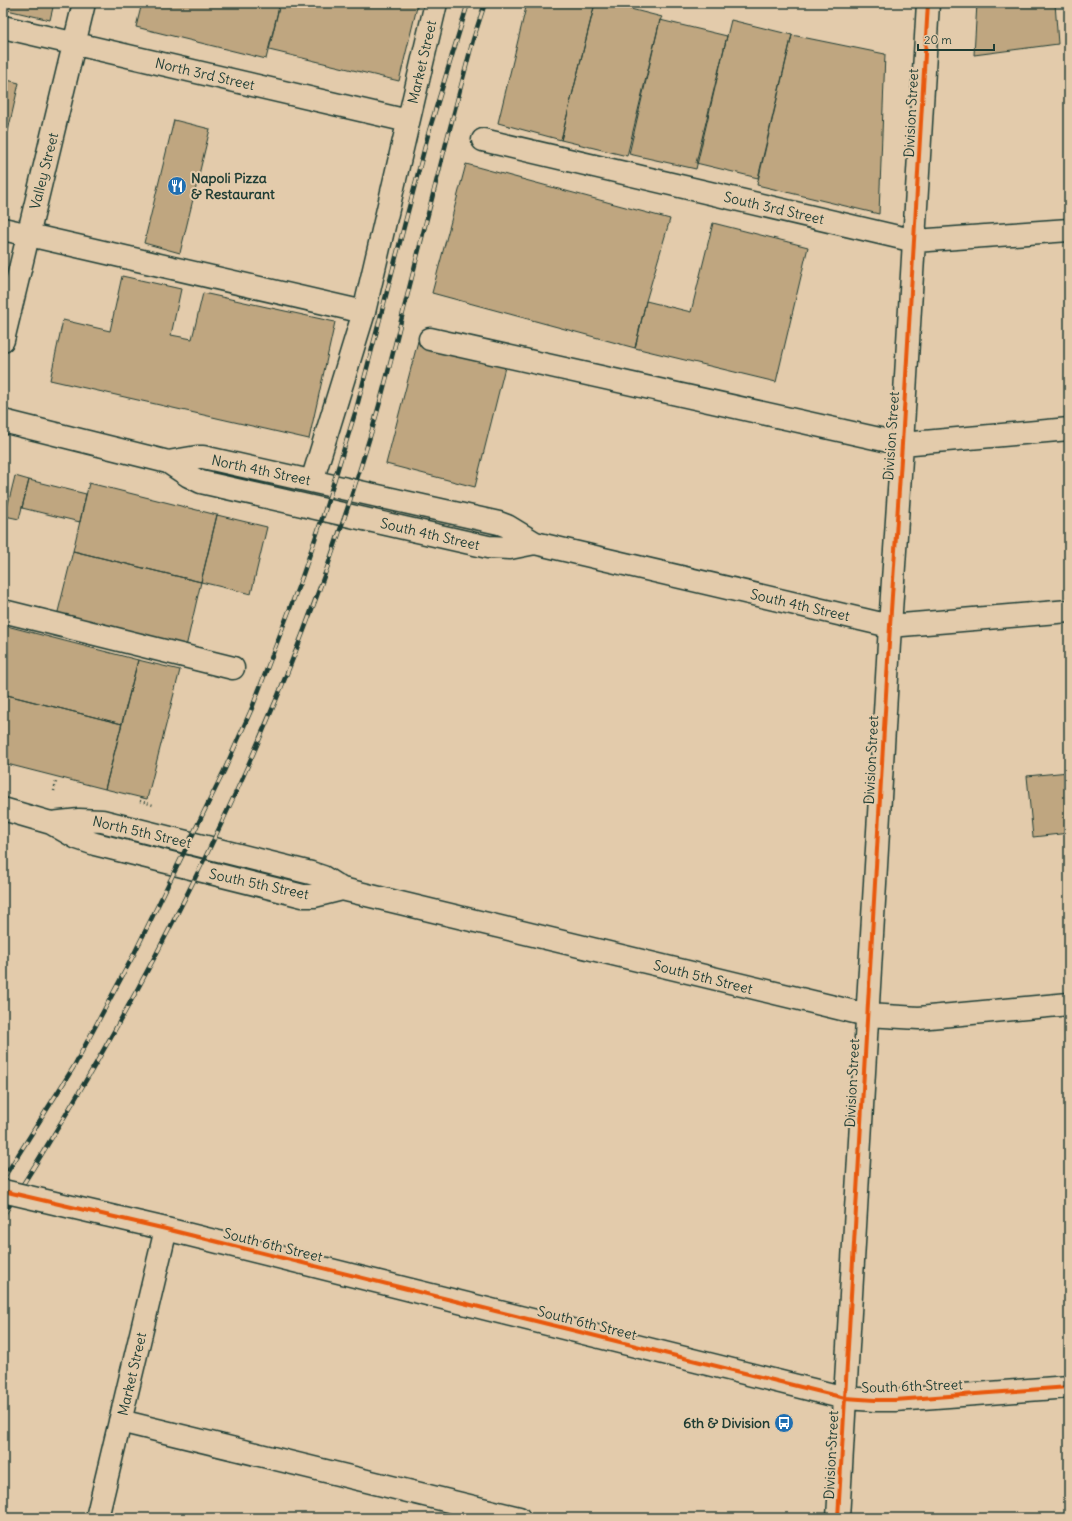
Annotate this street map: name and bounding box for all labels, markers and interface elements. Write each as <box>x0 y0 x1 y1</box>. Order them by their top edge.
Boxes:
street label: Market Street <box>404 18 440 105</box>
scale bar <box>918 26 994 52</box>
text: 20 m <box>924 32 952 47</box>
street label: North 3rd Street <box>153 54 257 94</box>
street label: Division Street <box>900 68 922 158</box>
street label: Valley Street <box>26 130 62 211</box>
place label: Napoli Pizza & Restaurant <box>191 169 275 203</box>
restaurant icon: Napoli Pizza & Restaurant <box>166 175 188 197</box>
street label: South 3rd Street <box>722 188 826 228</box>
street label: Division Street <box>879 391 903 481</box>
street label: North 4th Street <box>210 451 312 489</box>
street label: South 4th Street <box>379 514 482 554</box>
street label: South 4th Street <box>749 585 852 625</box>
street label: Division Street <box>860 715 882 805</box>
street label: North 5th Street <box>91 812 193 852</box>
street label: South 5th Street <box>207 865 311 903</box>
street label: South 5th Street <box>652 956 755 998</box>
street label: Division Street <box>841 1038 863 1128</box>
street label: South 6th Street <box>222 1224 325 1266</box>
street label: South 6th Street <box>536 1302 639 1344</box>
street label: Market Street <box>114 1330 150 1417</box>
street label: South 6th Street <box>861 1375 963 1397</box>
street label: Division Street <box>820 1410 842 1500</box>
bus stop icon: 6th & Division <box>773 1412 795 1434</box>
place label: 6th & Division <box>683 1414 770 1432</box>

